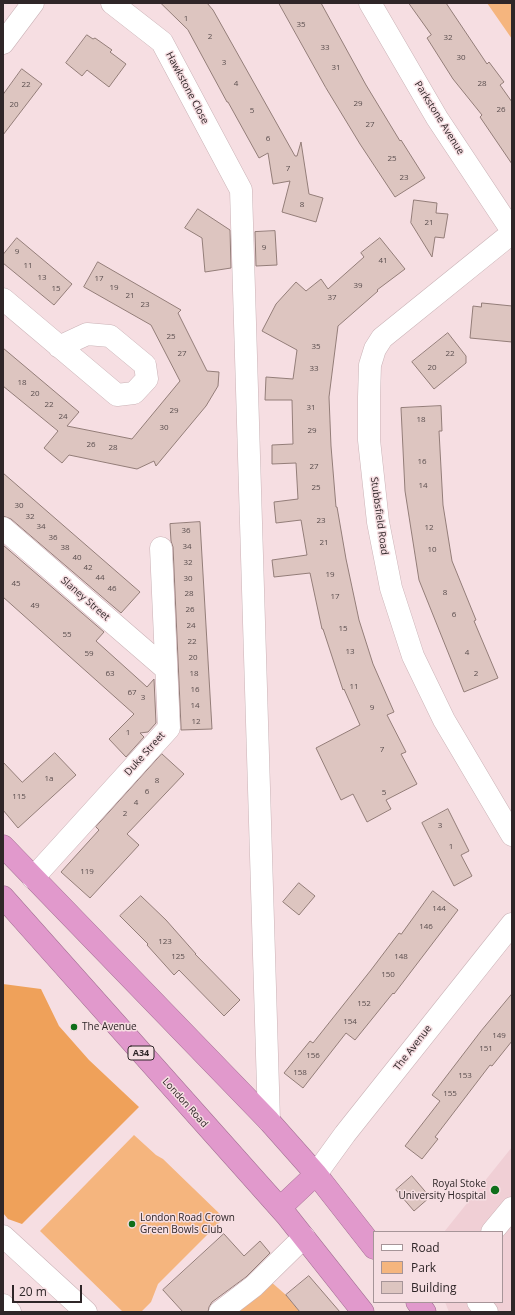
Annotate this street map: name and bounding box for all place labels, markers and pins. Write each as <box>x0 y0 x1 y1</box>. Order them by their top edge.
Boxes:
place label: The Avenue <box>82 1021 137 1033</box>
marker: The Avenue <box>69 1022 79 1032</box>
place label: Royal Stoke University Hospital <box>398 1178 486 1202</box>
marker: Royal Stoke University Hospital <box>489 1184 501 1196</box>
place label: London Road Crown Green Bowls Club <box>140 1212 235 1236</box>
marker: London Road Crown Green Bowls Club <box>127 1219 137 1229</box>

